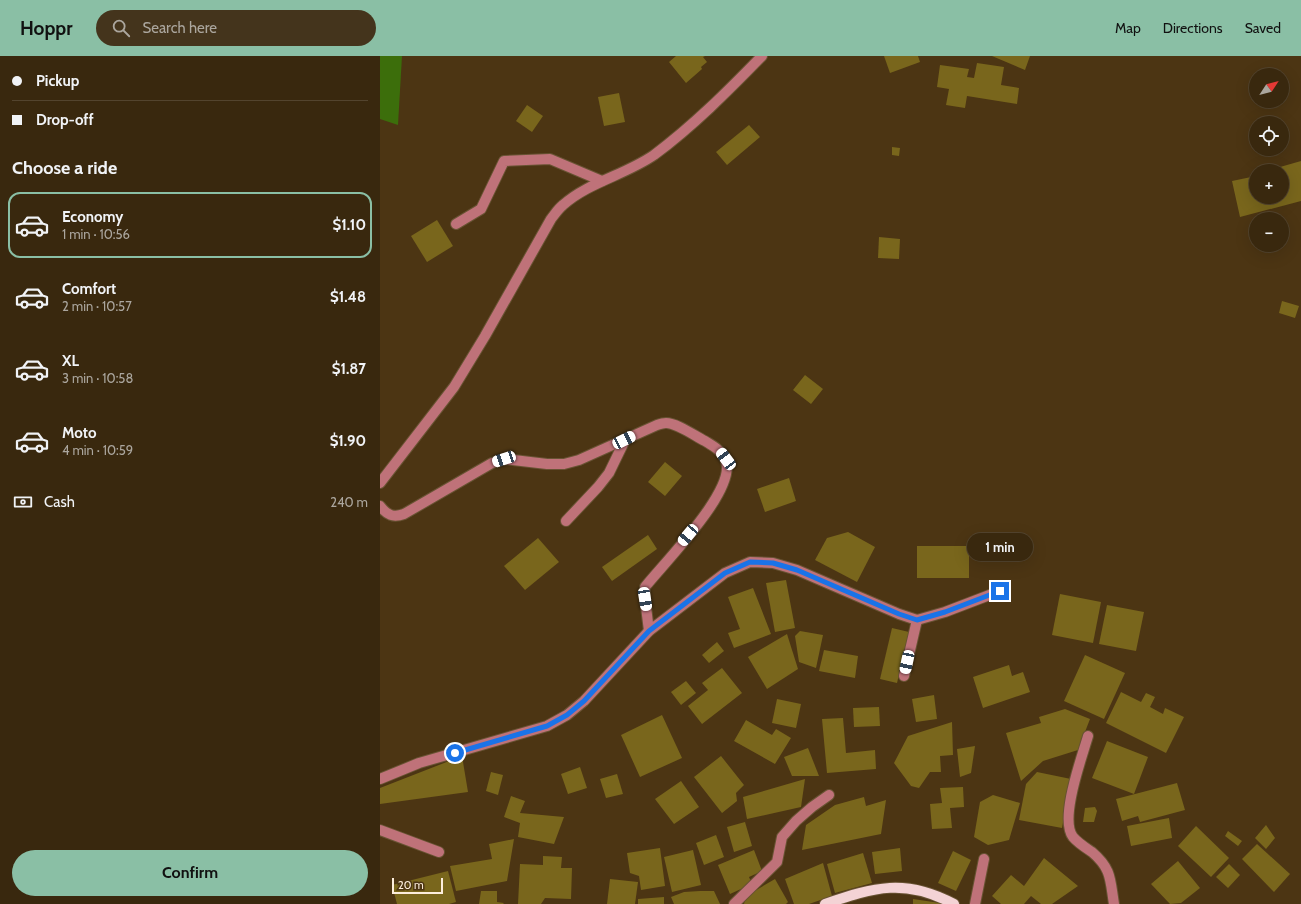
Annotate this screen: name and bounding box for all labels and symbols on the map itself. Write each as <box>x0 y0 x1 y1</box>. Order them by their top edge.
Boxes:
north arrow <box>1249 68 1289 108</box>
car <box>611 429 637 451</box>
car <box>714 446 738 472</box>
car <box>491 450 517 468</box>
car <box>676 522 700 548</box>
callout: 1 min <box>967 533 1033 561</box>
route end <box>991 582 1009 600</box>
car <box>637 586 653 612</box>
car <box>899 649 915 675</box>
route start <box>446 744 464 762</box>
scale bar <box>392 876 443 895</box>

